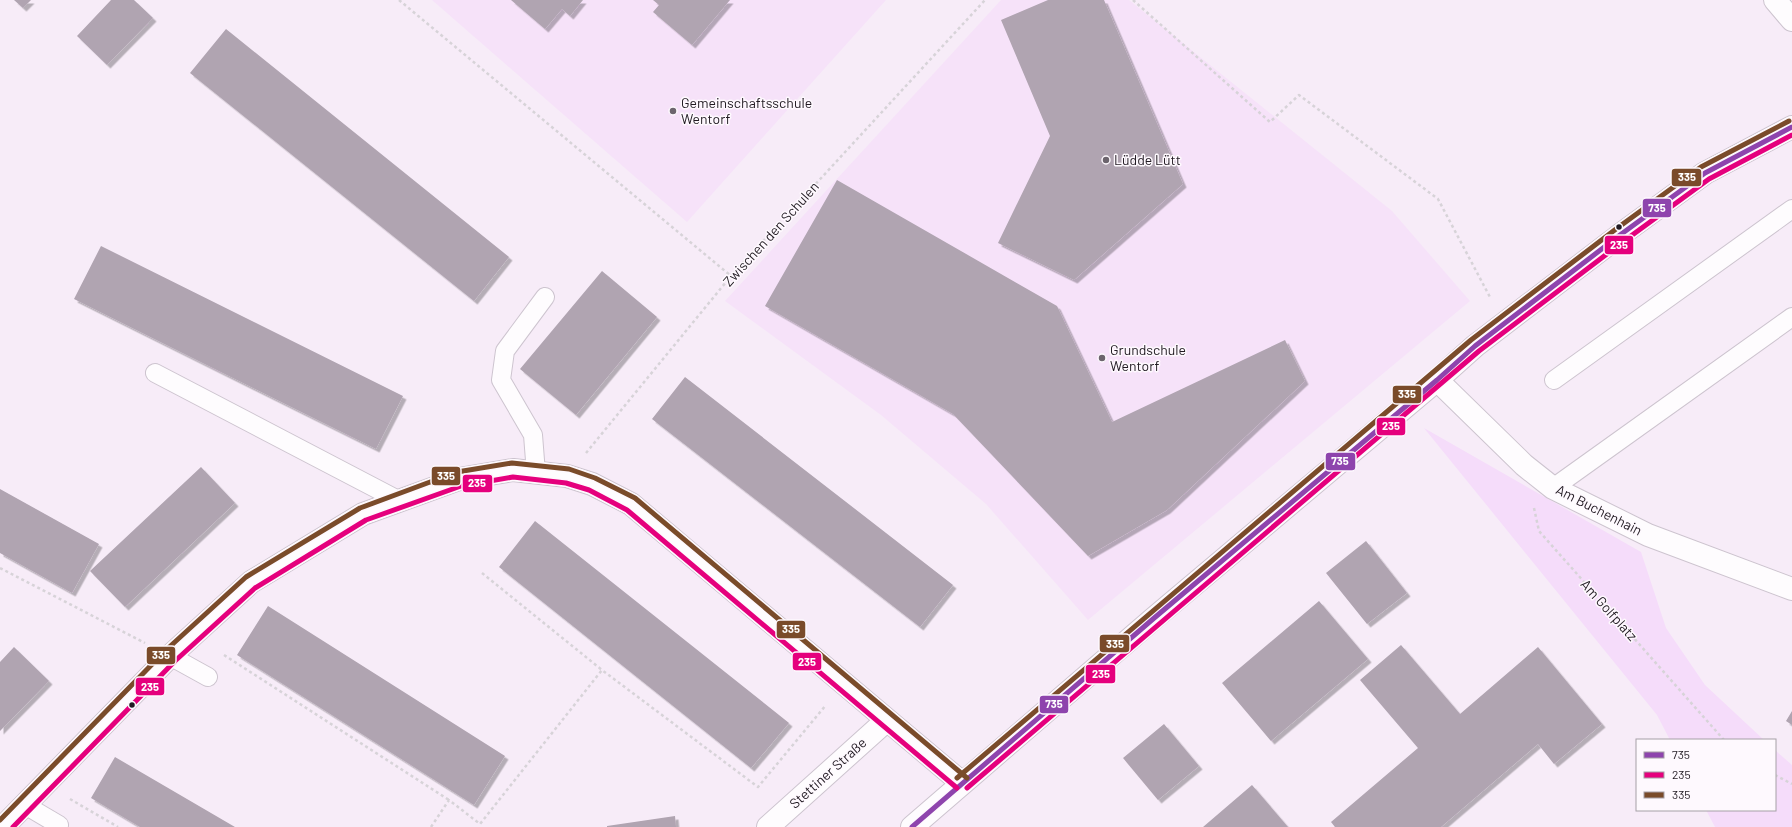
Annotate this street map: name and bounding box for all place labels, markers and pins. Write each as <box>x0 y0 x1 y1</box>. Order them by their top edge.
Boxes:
place label: Gemeinschaftsschule Wentorf <box>681 94 812 127</box>
marker: Gemeinschaftsschule Wentorf <box>668 106 678 116</box>
place label: Lüdde Lütt <box>1114 151 1181 168</box>
marker: Lüdde Lütt <box>1101 155 1111 165</box>
unlabelled marker <box>1614 222 1624 232</box>
place label: Grundschule Wentorf <box>1110 341 1186 374</box>
marker: Grundschule Wentorf <box>1097 353 1107 363</box>
unlabelled marker <box>127 700 137 710</box>

